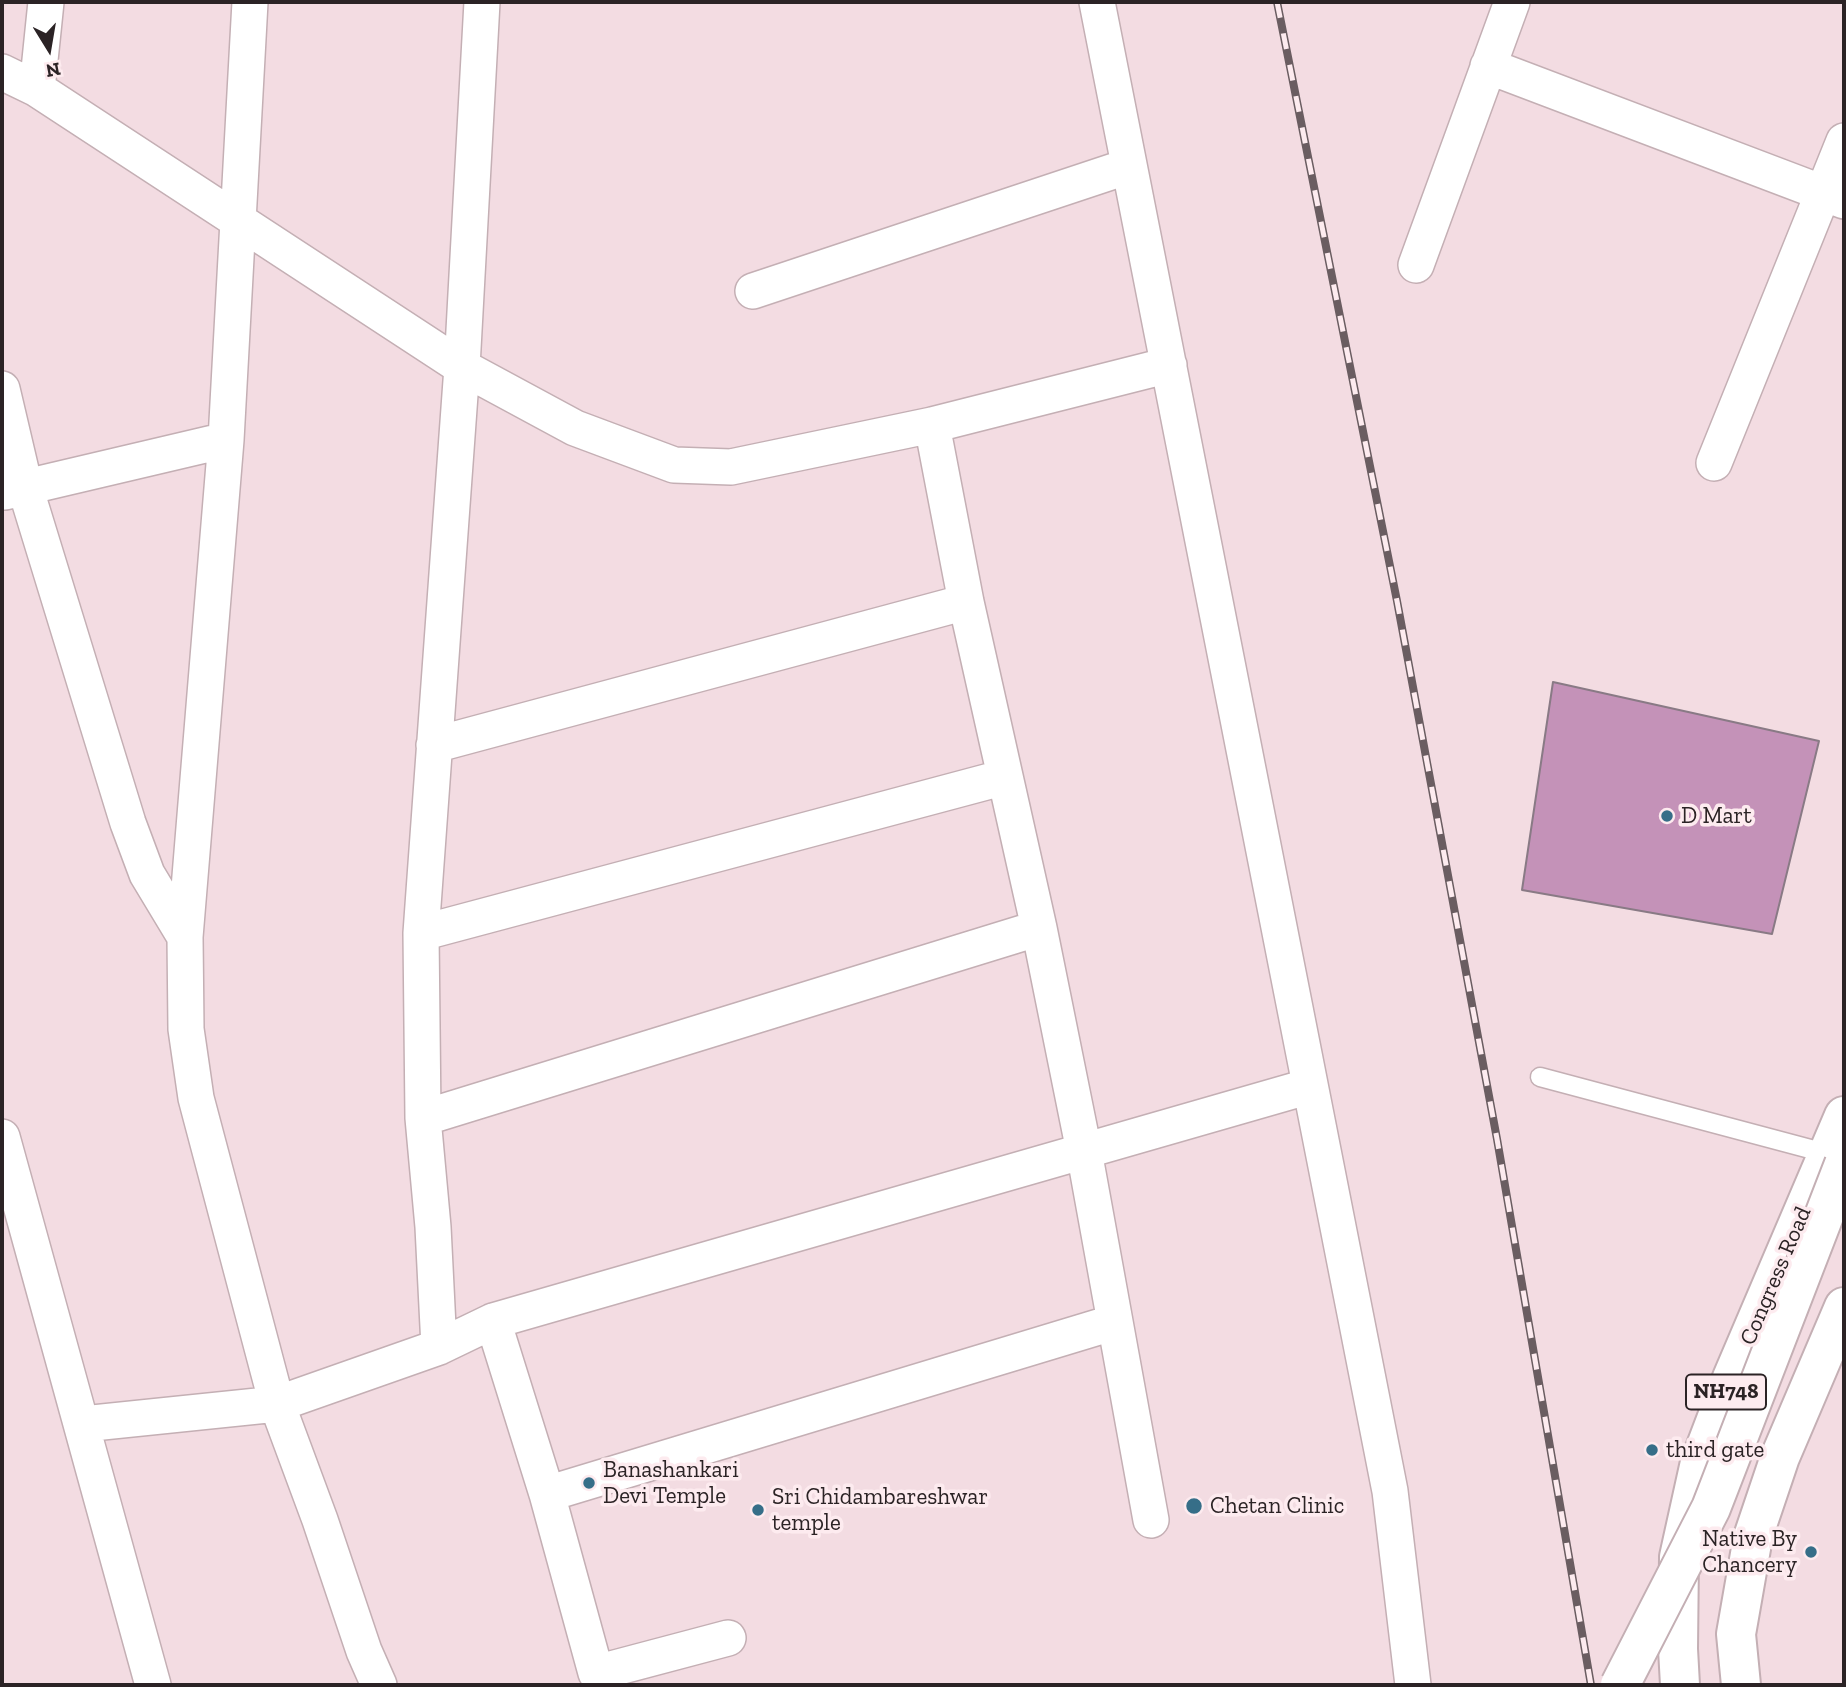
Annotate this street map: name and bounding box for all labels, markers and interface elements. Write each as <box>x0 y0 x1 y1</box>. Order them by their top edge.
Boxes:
north arrow <box>14 14 84 84</box>
text: N <box>44 57 62 83</box>
place label: D Mart <box>1681 802 1752 830</box>
marker: D Mart <box>1659 808 1675 824</box>
street label: Congress Road <box>1734 1203 1818 1349</box>
road number: NH748 <box>1686 1374 1766 1410</box>
place label: third gate <box>1666 1436 1764 1464</box>
marker: third gate <box>1644 1442 1660 1458</box>
place label: Banashankari Devi Temple <box>603 1456 739 1510</box>
marker: Banashankari Devi Temple <box>581 1475 597 1491</box>
place label: Sri Chidambareshwar temple <box>772 1483 988 1537</box>
place label: Chetan Clinic <box>1210 1492 1344 1520</box>
marker: Chetan Clinic <box>1184 1496 1204 1516</box>
marker: Sri Chidambareshwar temple <box>750 1502 766 1518</box>
place label: Native By Chancery <box>1702 1525 1797 1579</box>
marker: Native By Chancery <box>1803 1544 1819 1560</box>

